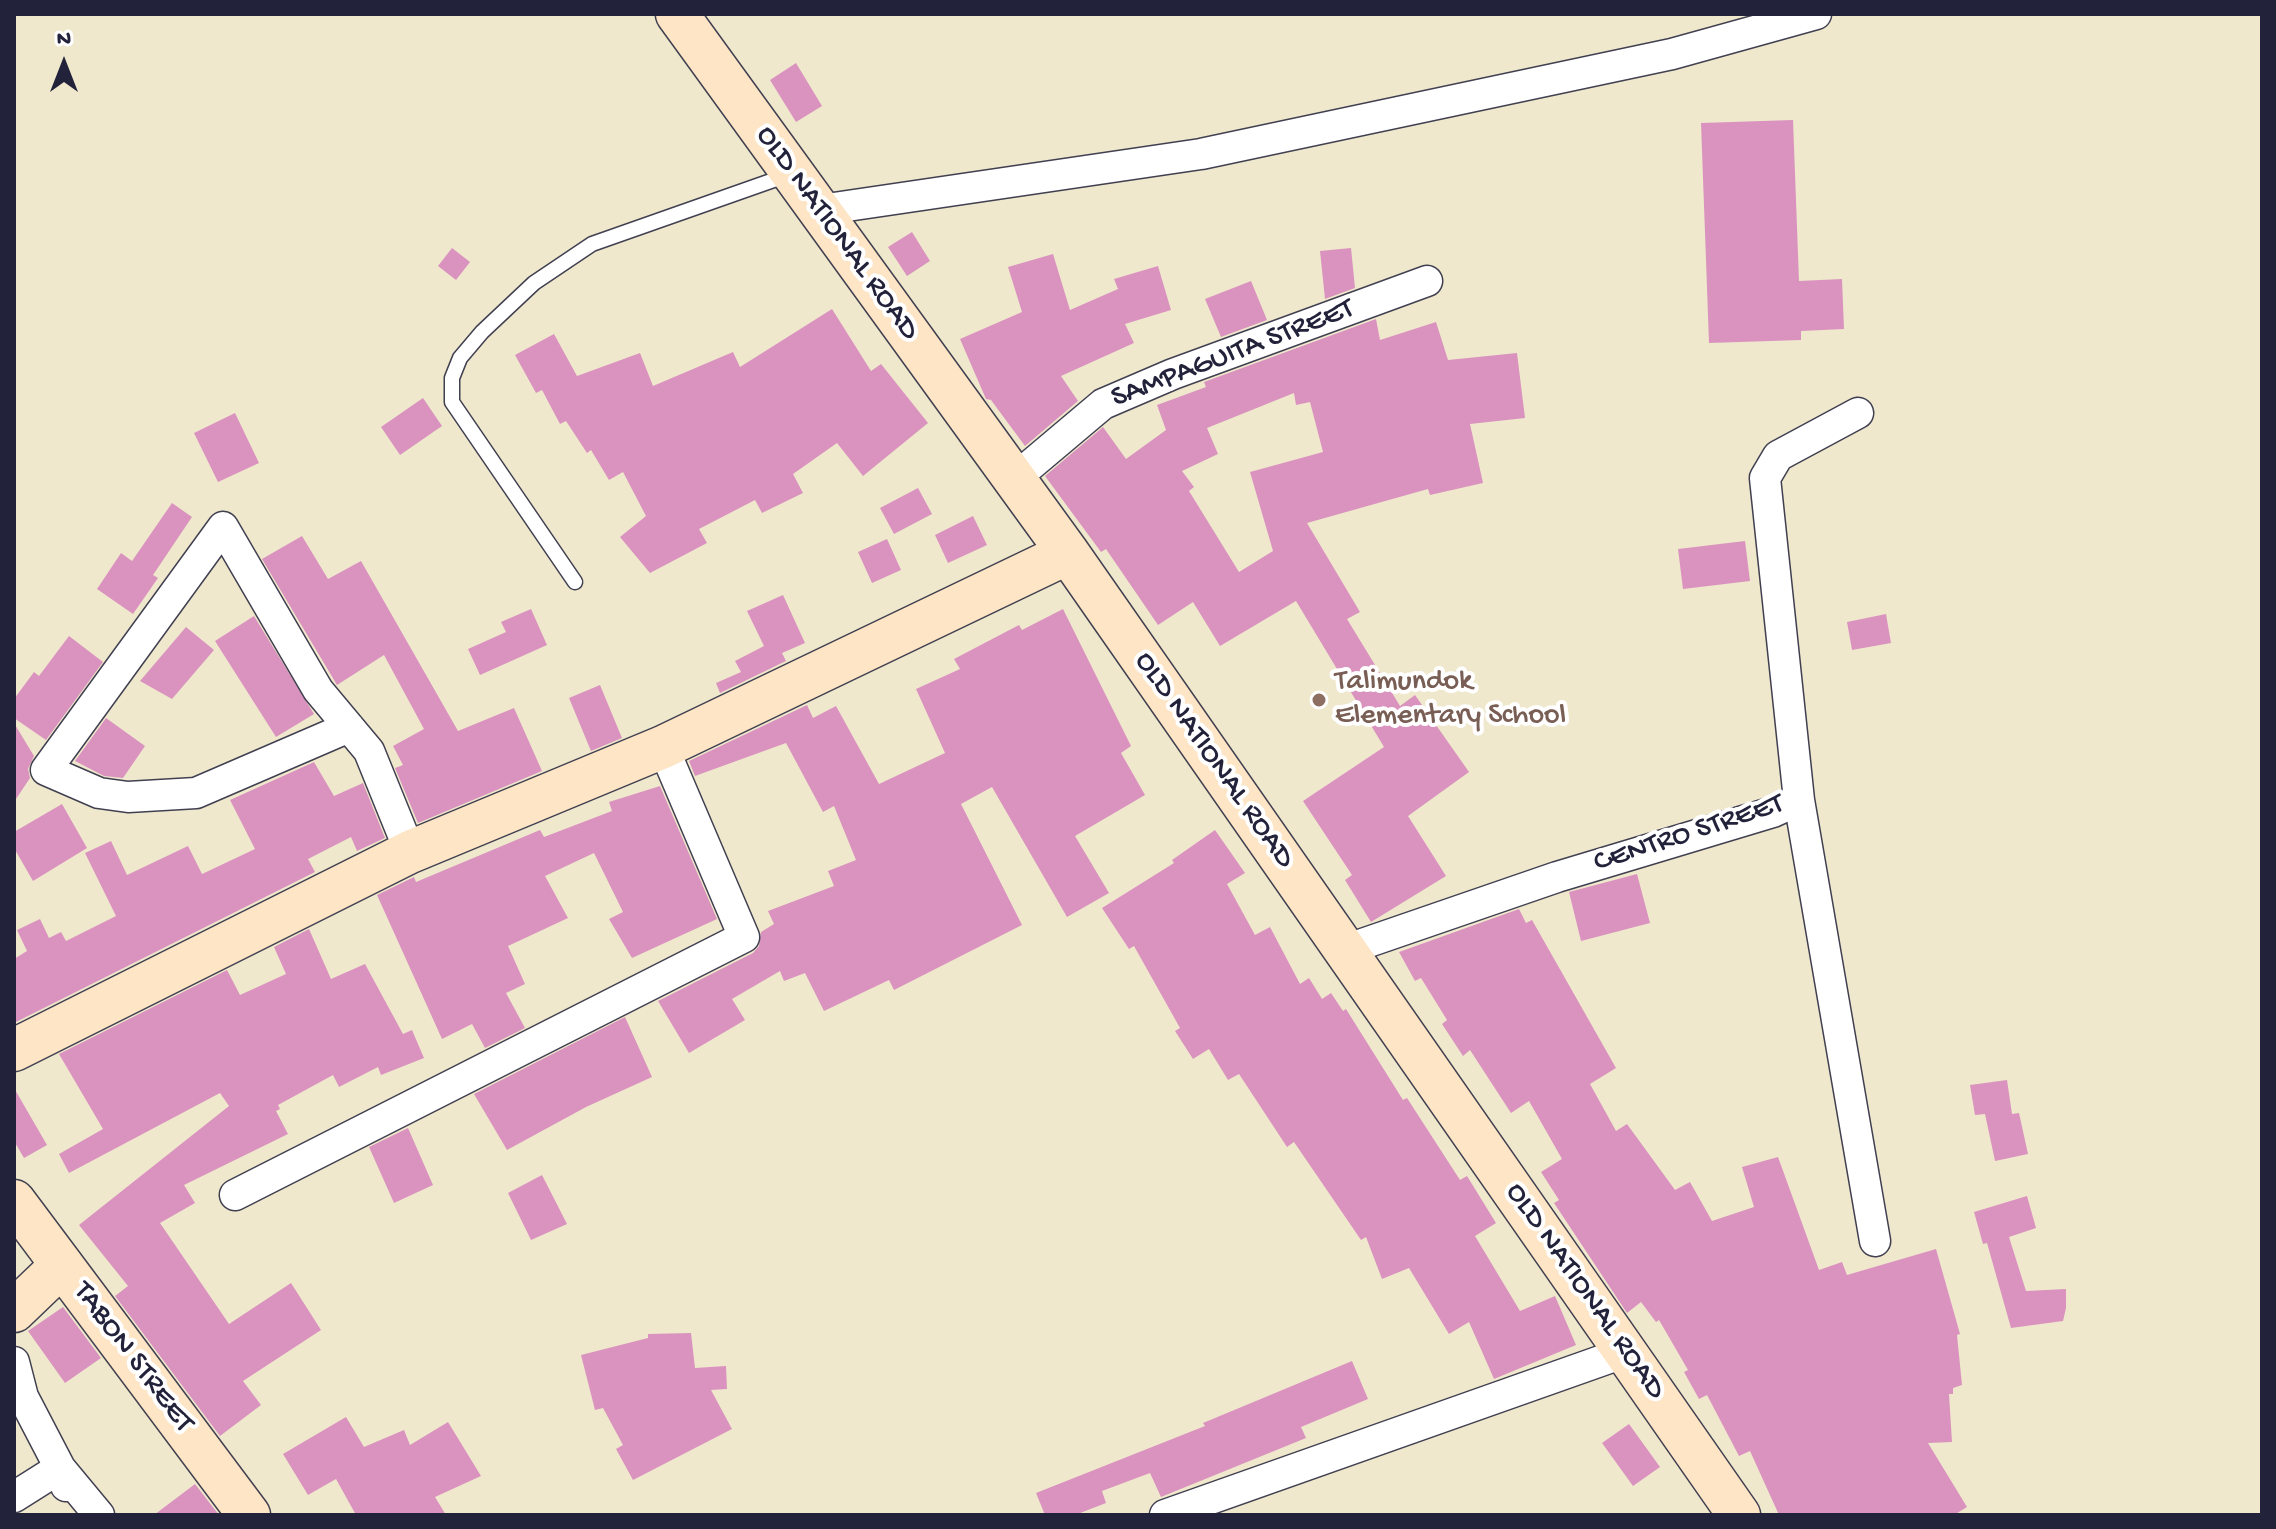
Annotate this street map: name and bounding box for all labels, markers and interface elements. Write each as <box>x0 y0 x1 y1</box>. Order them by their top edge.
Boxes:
north arrow <box>24 24 104 104</box>
text: N <box>57 27 71 53</box>
street label: OLD NATIONAL ROAD <box>746 120 926 348</box>
street label: SAMPAGUITA STREET <box>1107 292 1359 418</box>
street label: OLD NATIONAL ROAD <box>1125 646 1301 876</box>
place label: Talimundok Elementary School <box>1335 665 1566 736</box>
marker: Talimundok Elementary School <box>1310 691 1328 709</box>
street label: CENTRO STREET <box>1590 787 1788 883</box>
street label: OLD NATIONAL ROAD <box>1496 1177 1672 1407</box>
street label: TABON STREET <box>64 1276 200 1440</box>

